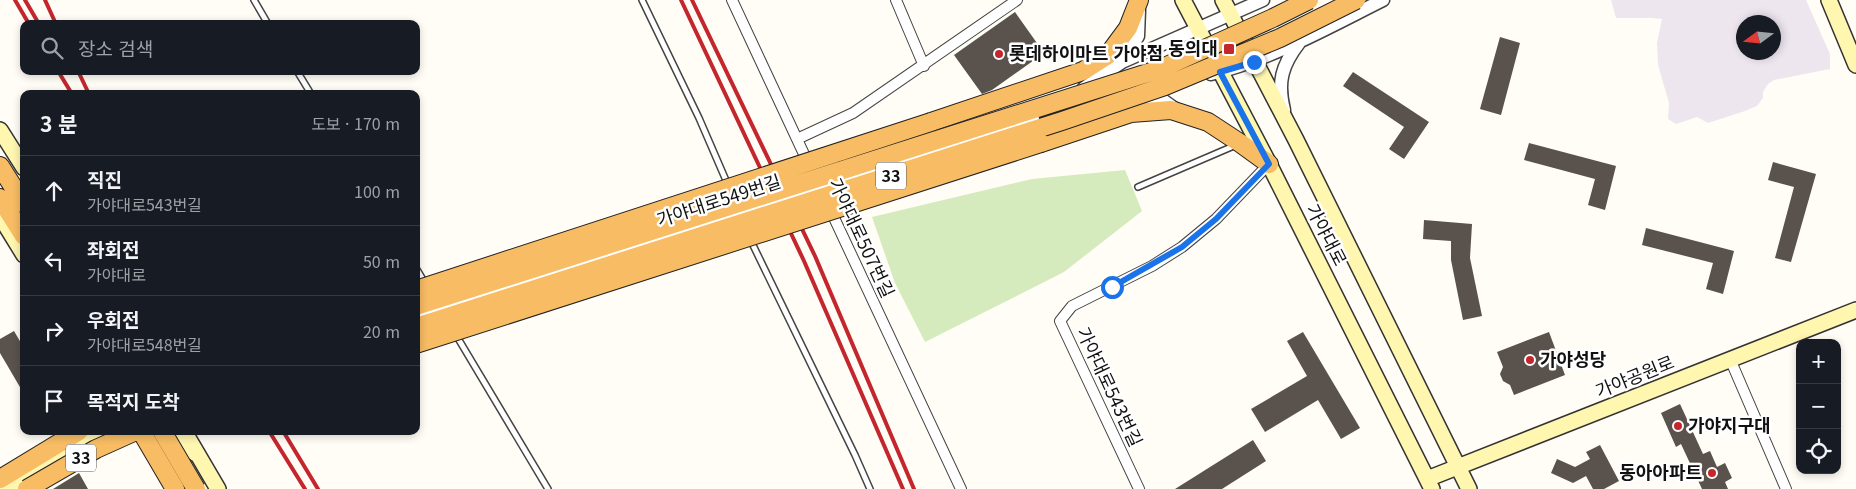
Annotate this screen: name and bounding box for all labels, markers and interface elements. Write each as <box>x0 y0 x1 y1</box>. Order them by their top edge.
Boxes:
north arrow <box>1736 15 1781 60</box>
search box <box>20 20 420 75</box>
icon: search <box>38 34 66 62</box>
text: 장소 검색 <box>78 34 153 61</box>
place label: 동의대 <box>1168 34 1218 60</box>
place label: 롯데하이마트 가야점 <box>1009 39 1163 65</box>
marker: 동의대 <box>1222 42 1236 56</box>
marker: 롯데하이마트 가야점 <box>993 48 1005 60</box>
route end <box>1243 51 1266 74</box>
text: 3 분 <box>40 108 78 138</box>
text: 도보 · 170 m <box>311 111 400 135</box>
road number: 33 <box>876 162 906 190</box>
text: 직진 <box>87 165 122 192</box>
street label: 가야대로549번길 <box>653 167 784 231</box>
street label: 가야대로507번길 <box>824 173 902 301</box>
icon: ahead <box>40 177 68 205</box>
text: 100 m <box>354 179 400 203</box>
text: 가야대로543번길 <box>87 192 202 216</box>
street label: 가야대로 <box>1301 199 1354 270</box>
text: 좌회전 <box>87 235 139 262</box>
icon: left <box>40 247 68 275</box>
text: 50 m <box>363 249 400 273</box>
text: 가야대로 <box>87 262 146 286</box>
route start <box>1101 276 1124 299</box>
text: 우회전 <box>87 305 139 332</box>
icon: right <box>40 317 68 345</box>
text: 20 m <box>363 319 400 343</box>
street label: 가야대로543번길 <box>1072 322 1150 450</box>
text: 가야대로548번길 <box>87 332 202 356</box>
map controls <box>1796 339 1841 474</box>
button: + <box>1796 339 1841 384</box>
place label: 가야성당 <box>1540 345 1606 371</box>
street label: 가야공원로 <box>1591 348 1678 403</box>
marker: 가야성당 <box>1524 354 1536 366</box>
button: − <box>1796 384 1841 429</box>
icon: arrive <box>40 387 68 415</box>
text: 목적지 도착 <box>87 387 180 414</box>
place label: 가야지구대 <box>1688 411 1771 437</box>
marker: 가야지구대 <box>1672 420 1684 432</box>
button: locate <box>1796 429 1841 474</box>
road number: 33 <box>66 444 96 472</box>
place label: 동아아파트 <box>1619 458 1702 484</box>
marker: 동아아파트 <box>1706 467 1718 479</box>

